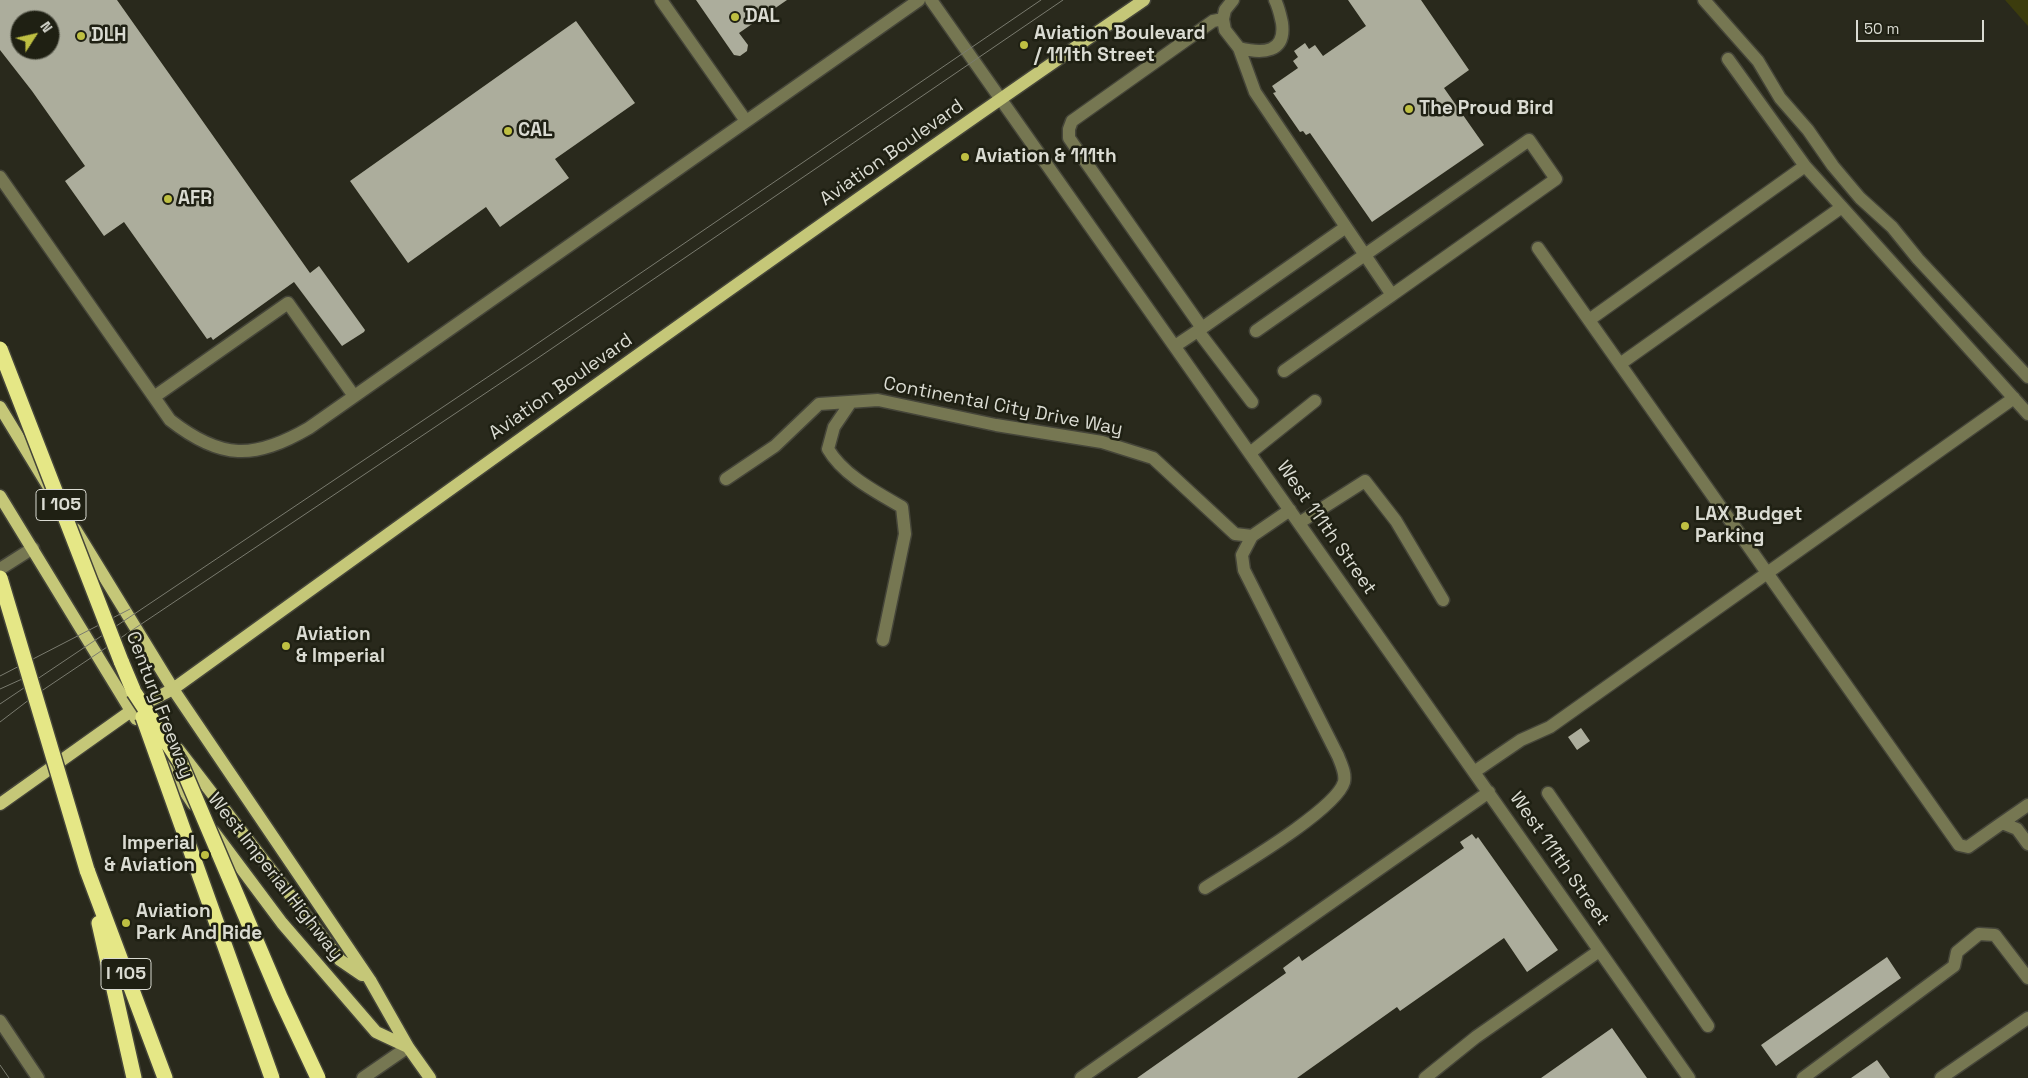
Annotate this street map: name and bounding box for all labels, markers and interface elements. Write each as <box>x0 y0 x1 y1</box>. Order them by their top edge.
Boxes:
place label: DAL <box>745 6 780 28</box>
north arrow <box>10 10 60 60</box>
scale bar <box>1858 10 1986 42</box>
marker: DAL <box>729 11 741 23</box>
text: N <box>36 18 57 36</box>
text: 50 m <box>1864 19 1899 38</box>
place label: Aviation Boulevard / 111th Street <box>1034 23 1206 67</box>
place label: DLH <box>91 25 126 47</box>
marker: DLH <box>75 30 87 42</box>
marker: Aviation Boulevard / 111th Street <box>1018 39 1030 51</box>
street label: Aviation Boulevard <box>816 95 968 211</box>
place label: The Proud Bird <box>1419 98 1554 120</box>
marker: The Proud Bird <box>1403 103 1415 115</box>
place label: CAL <box>518 120 552 142</box>
marker: CAL <box>502 125 514 137</box>
place label: Aviation & 111th <box>975 146 1117 168</box>
marker: Aviation & 111th <box>959 151 971 163</box>
place label: AFR <box>178 188 212 210</box>
marker: AFR <box>162 193 174 205</box>
street label: Aviation Boulevard <box>485 329 637 445</box>
street label: Continental City Drive Way <box>881 373 1125 441</box>
street label: West 111th Street <box>1271 457 1381 599</box>
road number: I 105 <box>36 490 86 520</box>
place label: LAX Budget Parking <box>1695 504 1802 548</box>
marker: LAX Budget Parking <box>1679 520 1691 532</box>
place label: Aviation & Imperial <box>296 624 385 668</box>
street label: Century Freeway <box>120 628 198 782</box>
marker: Aviation & Imperial <box>280 640 292 652</box>
street label: West 111th Street <box>1504 788 1614 930</box>
street label: West Imperial Highway <box>203 789 347 965</box>
place label: Imperial & Aviation <box>104 833 195 877</box>
marker: Imperial & Aviation <box>199 849 211 861</box>
place label: Aviation Park And Ride <box>136 901 262 945</box>
marker: Aviation Park And Ride <box>120 917 132 929</box>
road number: I 105 <box>101 959 151 990</box>

